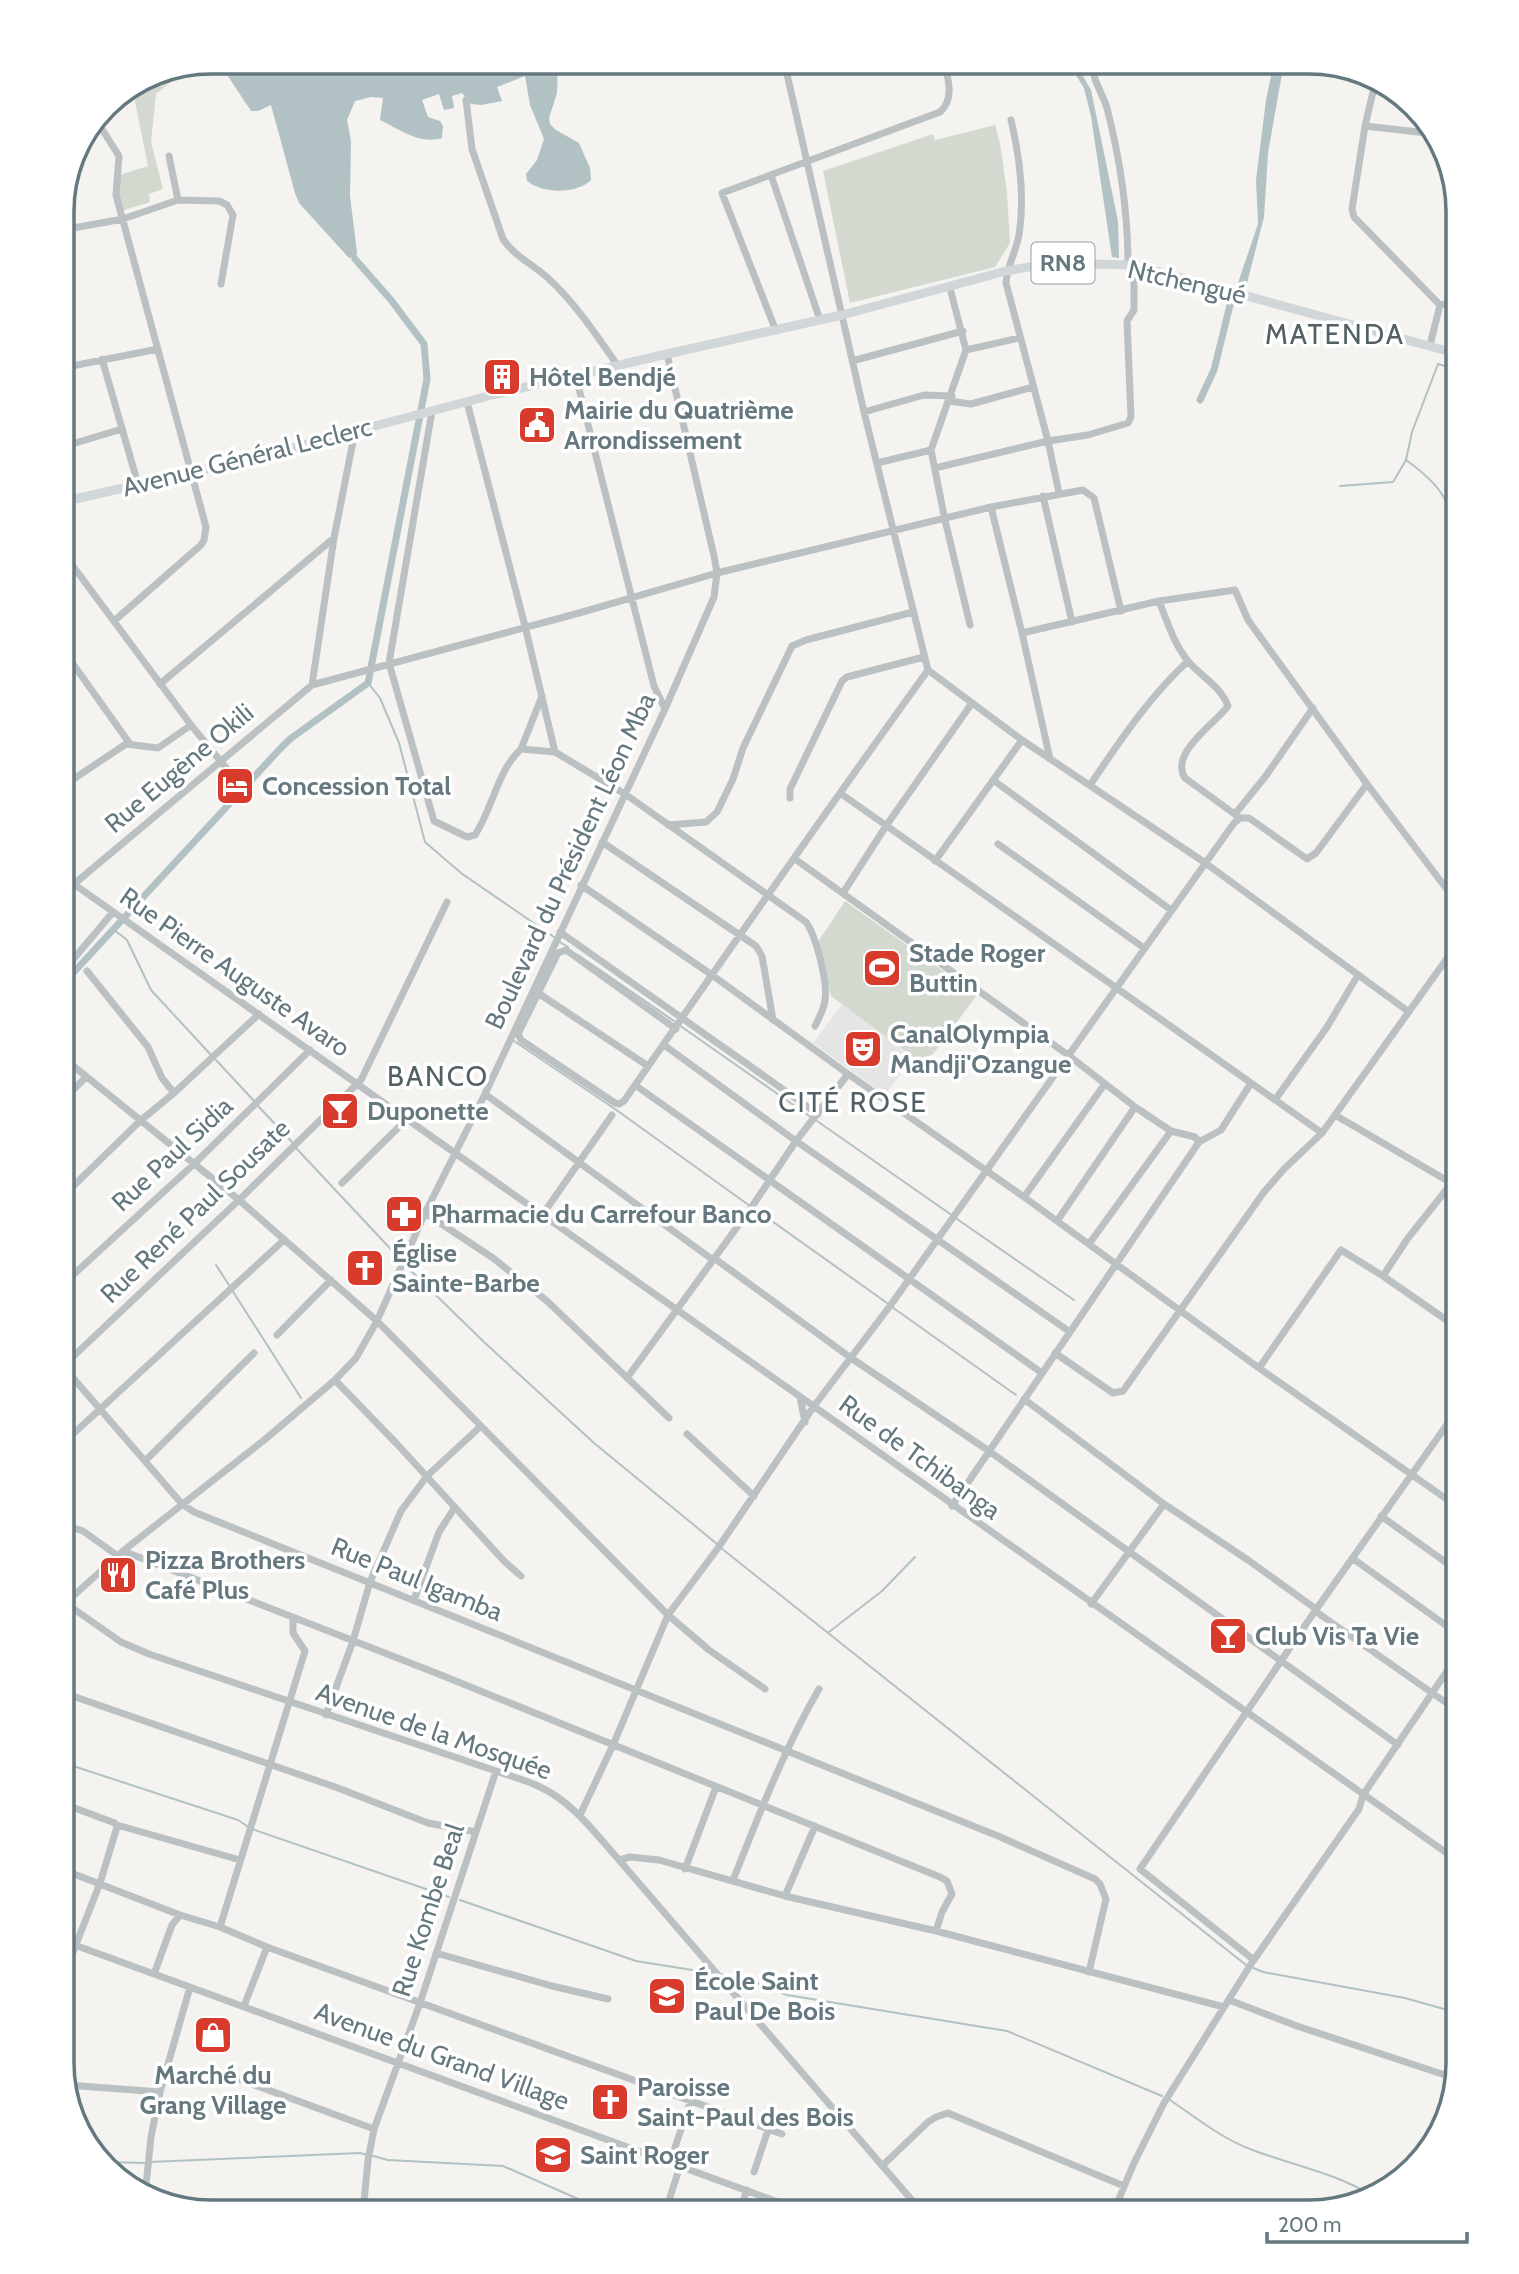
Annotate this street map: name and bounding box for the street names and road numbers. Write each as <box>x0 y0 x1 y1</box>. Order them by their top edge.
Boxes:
road number: RN8 <box>1032 242 1094 284</box>
street label: Ntchengué <box>1125 253 1249 311</box>
street label: Avenue Général Leclerc <box>119 410 375 504</box>
street label: Boulevard du Président Léon Mba <box>478 687 662 1034</box>
street label: Rue Eugène Okili <box>98 696 260 840</box>
street label: Rue Pierre Auguste Avaro <box>114 880 356 1064</box>
street label: Rue Paul Sidia <box>105 1090 239 1218</box>
street label: Rue René Paul Sousate <box>94 1112 296 1310</box>
street label: Rue de Tchibanga <box>833 1388 1007 1527</box>
street label: Rue Paul Igamba <box>327 1530 508 1628</box>
street label: Avenue de la Mosquée <box>312 1676 556 1786</box>
street label: Rue Kombe Beal <box>385 1819 471 2001</box>
street label: Avenue du Grand Village <box>310 1995 574 2117</box>

